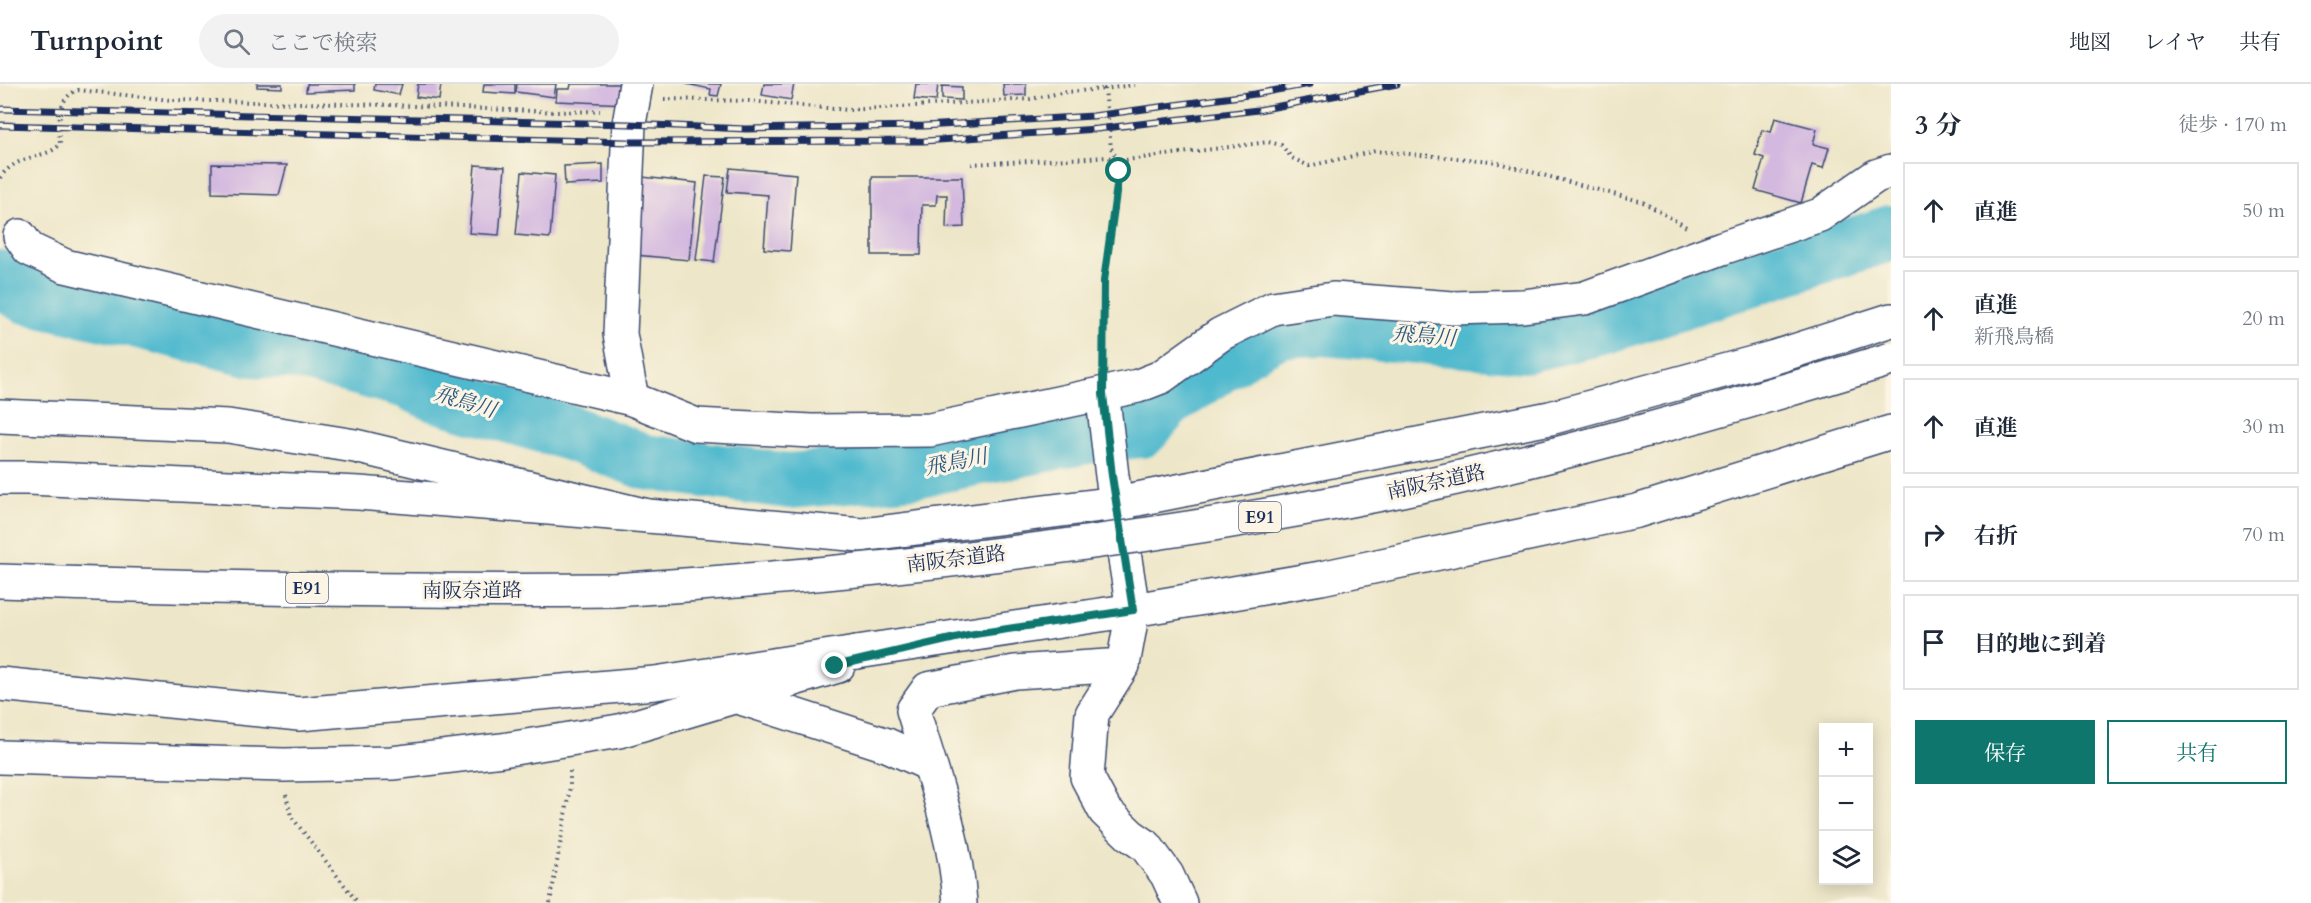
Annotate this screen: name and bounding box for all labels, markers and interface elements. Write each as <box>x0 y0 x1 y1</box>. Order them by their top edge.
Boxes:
search box <box>199 14 619 68</box>
text: Turnpoint <box>30 22 163 60</box>
icon: search <box>220 25 253 58</box>
text: ここで検索 <box>268 28 378 58</box>
text: 地図 <box>2069 28 2111 57</box>
text: レイヤ <box>2144 28 2206 57</box>
text: 共有 <box>2239 28 2281 57</box>
text: 3 分 <box>1915 108 1961 143</box>
text: 徒歩 · 170 m <box>2178 111 2287 138</box>
route start <box>1105 157 1131 183</box>
icon: ahead <box>1917 194 1950 227</box>
text: 直進 <box>1974 197 2018 227</box>
text: 50 m <box>2242 197 2285 224</box>
text: 直進 <box>1974 290 2018 320</box>
icon: ahead <box>1917 302 1950 335</box>
text: 20 m <box>2242 305 2285 332</box>
water label: 飛鳥川 <box>1391 319 1459 353</box>
text: 新飛鳥橋 <box>1974 323 2054 350</box>
water label: 飛鳥川 <box>431 379 501 426</box>
icon: ahead <box>1917 410 1950 443</box>
text: 直進 <box>1974 413 2018 443</box>
text: 30 m <box>2242 413 2285 440</box>
water label: 飛鳥川 <box>922 441 992 482</box>
street label: 南阪奈道路 <box>1384 458 1488 506</box>
road number: E91 <box>1239 502 1281 532</box>
icon: right <box>1917 518 1950 551</box>
text: 右折 <box>1974 521 2018 551</box>
text: 70 m <box>2242 521 2285 548</box>
street label: 南阪奈道路 <box>905 540 1007 578</box>
road number: E91 <box>286 573 328 603</box>
street label: 南阪奈道路 <box>422 577 522 604</box>
icon: arrive <box>1917 626 1950 659</box>
text: 目的地に到着 <box>1974 629 2106 659</box>
route end <box>821 652 847 678</box>
button: 保存 <box>1915 720 2095 784</box>
button: 共有 <box>2107 720 2287 784</box>
map controls <box>1819 723 1873 885</box>
button: + <box>1819 723 1873 777</box>
button: − <box>1819 777 1873 831</box>
button: layers <box>1819 831 1873 885</box>

